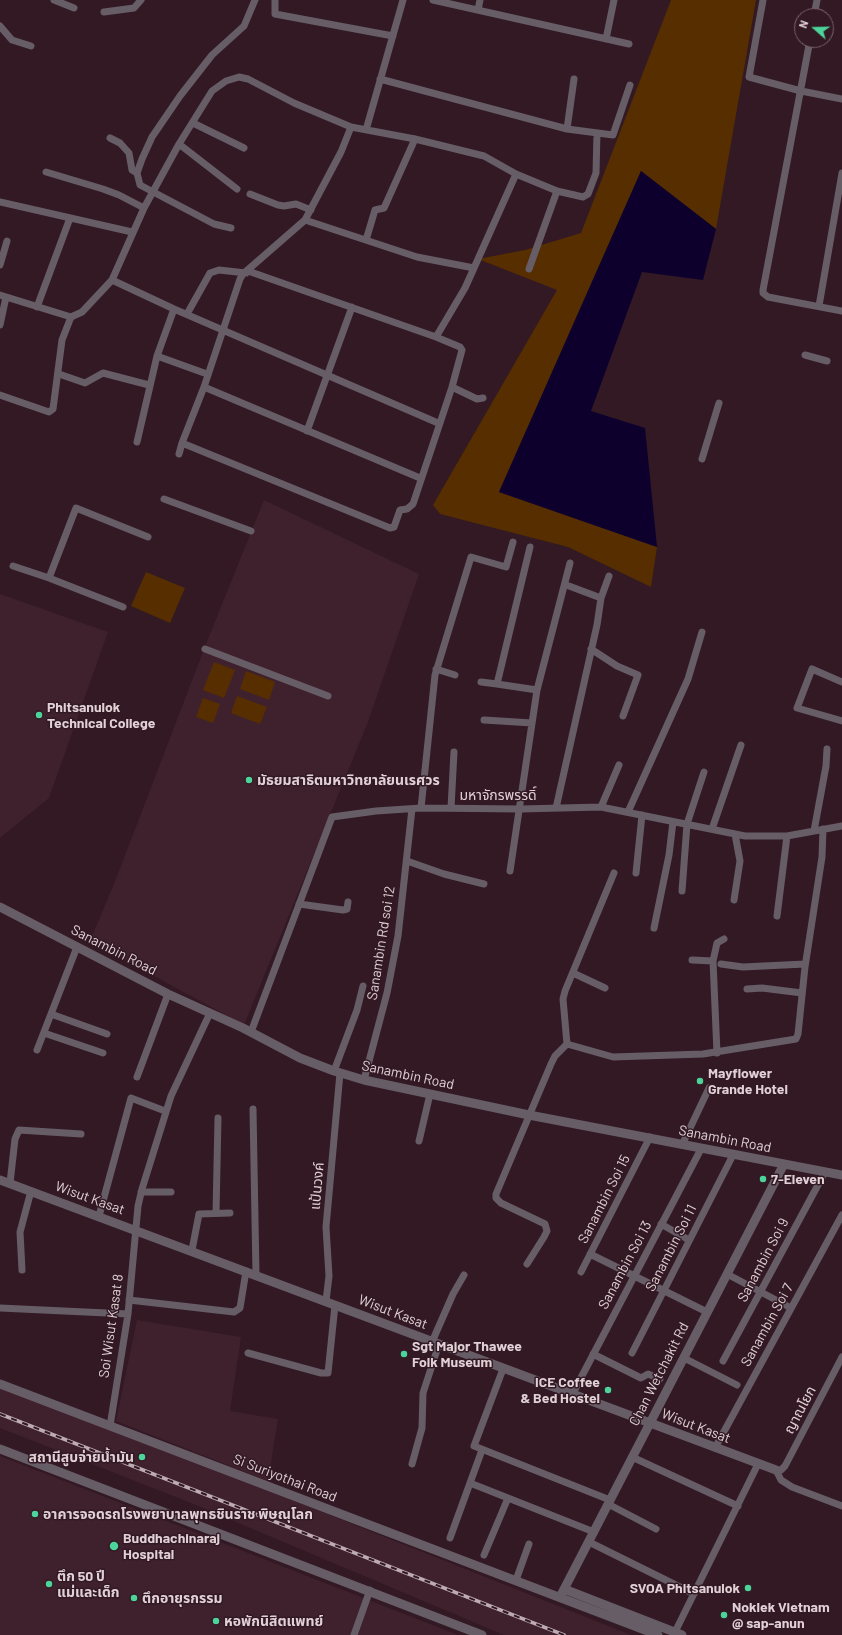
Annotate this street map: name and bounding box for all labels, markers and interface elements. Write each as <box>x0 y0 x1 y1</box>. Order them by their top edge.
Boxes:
north arrow <box>794 8 834 48</box>
text: N <box>796 18 811 30</box>
place label: Phitsanulok Technical College <box>47 699 155 732</box>
marker: Phitsanulok Technical College <box>34 710 44 720</box>
place label: มัธยมสาธิตมหาวิทยาลัยนเรศวร <box>257 772 440 788</box>
marker: มัธยมสาธิตมหาวิทยาลัยนเรศวร <box>244 775 254 785</box>
street label: มหาจักรพรรดิ์ <box>459 787 537 803</box>
street label: Sanambin Rd soi 12 <box>364 885 398 1001</box>
street label: Sanambin Road <box>68 921 160 979</box>
street label: Sanambin Road <box>360 1057 456 1093</box>
place label: Mayflower Grande Hotel <box>708 1065 788 1098</box>
marker: Mayflower Grande Hotel <box>695 1076 705 1086</box>
street label: Sanambin Road <box>677 1122 773 1156</box>
street label: Sanambin Soi 15 <box>574 1152 634 1246</box>
street label: แป้นวงค์ <box>307 1161 327 1211</box>
place label: 7-Eleven <box>771 1171 825 1187</box>
marker: 7-Eleven <box>758 1174 768 1184</box>
street label: Wisut Kasat <box>53 1178 127 1218</box>
street label: Sanambin Soi 11 <box>642 1202 700 1294</box>
street label: Sanambin Soi 9 <box>734 1215 792 1305</box>
street label: Sanambin Soi 13 <box>595 1218 655 1312</box>
street label: Soi Wisut Kasat 8 <box>95 1273 127 1379</box>
street label: Sanambin Soi 7 <box>737 1281 797 1369</box>
street label: Wisut Kasat <box>356 1291 430 1333</box>
street label: Chan Wetchakit Rd <box>626 1319 692 1429</box>
place label: Sgt Major Thawee Folk Museum <box>412 1338 522 1370</box>
marker: Sgt Major Thawee Folk Museum <box>399 1349 409 1359</box>
place label: ICE Coffee & Bed Hostel <box>520 1374 600 1406</box>
street label: ญาณโยก <box>780 1383 820 1437</box>
marker: ICE Coffee & Bed Hostel <box>603 1385 613 1395</box>
street label: Wisut Kasat <box>659 1405 733 1447</box>
place label: สถานีสูบจ่ายน้ำมัน <box>29 1449 134 1465</box>
street label: Si Suriyothai Road <box>231 1450 339 1506</box>
marker: สถานีสูบจ่ายน้ำมัน <box>137 1452 147 1462</box>
place label: อาคารจอดรถโรงพยาบาลพุทธชินราช พิษณุโลก <box>43 1506 313 1522</box>
marker: อาคารจอดรถโรงพยาบาลพุทธชินราช พิษณุโลก <box>30 1509 40 1519</box>
place label: Buddhachinaraj Hospital <box>123 1530 220 1562</box>
marker: Buddhachinaraj Hospital <box>108 1540 120 1552</box>
place label: ตึก 50 ปี แม่และเด็ก <box>57 1568 120 1600</box>
marker: ตึก 50 ปี แม่และเด็ก <box>44 1579 54 1589</box>
place label: SVOA Phitsanulok <box>630 1580 740 1596</box>
marker: SVOA Phitsanulok <box>743 1583 753 1593</box>
place label: ตึกอายุรกรรม <box>142 1590 223 1606</box>
marker: ตึกอายุรกรรม <box>129 1593 139 1603</box>
place label: Noklek Vietnam @ sap-anun <box>732 1599 830 1632</box>
marker: Noklek Vietnam @ sap-anun <box>719 1610 729 1620</box>
place label: หอพักนิสิตแพทย์ <box>224 1613 323 1629</box>
marker: หอพักนิสิตแพทย์ <box>211 1616 221 1626</box>

